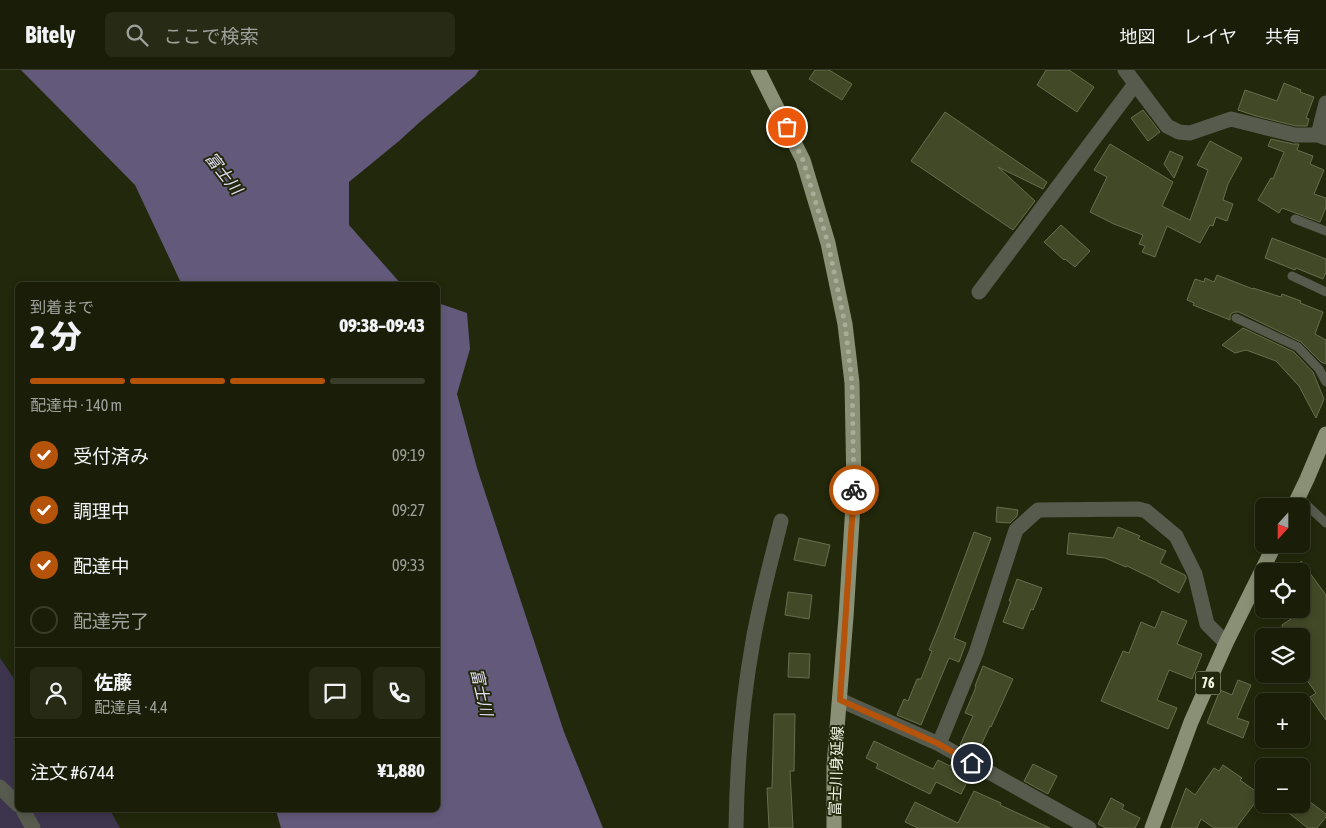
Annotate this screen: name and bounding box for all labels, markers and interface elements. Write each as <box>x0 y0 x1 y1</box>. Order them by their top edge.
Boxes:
search box <box>105 12 455 57</box>
text: Bitely <box>25 21 75 48</box>
icon: search <box>123 21 151 49</box>
text: ここで検索 <box>163 25 259 47</box>
text: 地図 <box>1120 26 1156 47</box>
text: レイヤ <box>1184 26 1237 47</box>
text: 共有 <box>1265 26 1301 47</box>
pin <box>766 106 808 148</box>
icon: bag <box>773 113 801 141</box>
water label: 富士川 <box>202 149 247 199</box>
text: 到着まで <box>30 298 94 316</box>
text: 09:38–09:43 <box>339 314 425 336</box>
text: 2 分 <box>30 318 81 355</box>
text: 配達中 · 140 m <box>30 396 122 414</box>
icon: check <box>30 441 58 469</box>
text: 受付済み <box>73 445 149 467</box>
text: 09:19 <box>392 446 425 464</box>
courier <box>829 465 879 515</box>
icon: bike <box>840 476 868 504</box>
icon: check <box>30 496 58 524</box>
north arrow <box>1255 498 1310 552</box>
map controls <box>1255 498 1310 813</box>
text: 調理中 <box>73 500 130 522</box>
text: 09:27 <box>392 501 425 519</box>
icon: check <box>30 551 58 579</box>
text: 配達中 <box>73 555 130 577</box>
text: 09:33 <box>392 556 425 574</box>
button: locate <box>1255 563 1310 618</box>
text: 配達完了 <box>73 610 149 632</box>
button: layers <box>1255 628 1310 683</box>
button: person <box>30 667 82 719</box>
button: chat <box>309 667 361 719</box>
button: phone <box>373 667 425 719</box>
water label: 富士川 <box>468 667 497 719</box>
text: 佐藤 <box>94 671 132 693</box>
road number: 76 <box>1196 672 1220 694</box>
button: + <box>1255 693 1310 748</box>
text: 配達員 · 4.4 <box>94 698 168 716</box>
street label: 富士川身延線 <box>826 726 846 816</box>
pin <box>951 742 993 784</box>
icon: home <box>958 749 986 777</box>
button: − <box>1255 758 1310 813</box>
text: ¥1,880 <box>377 759 425 781</box>
text: 注文 #6744 <box>30 761 115 783</box>

